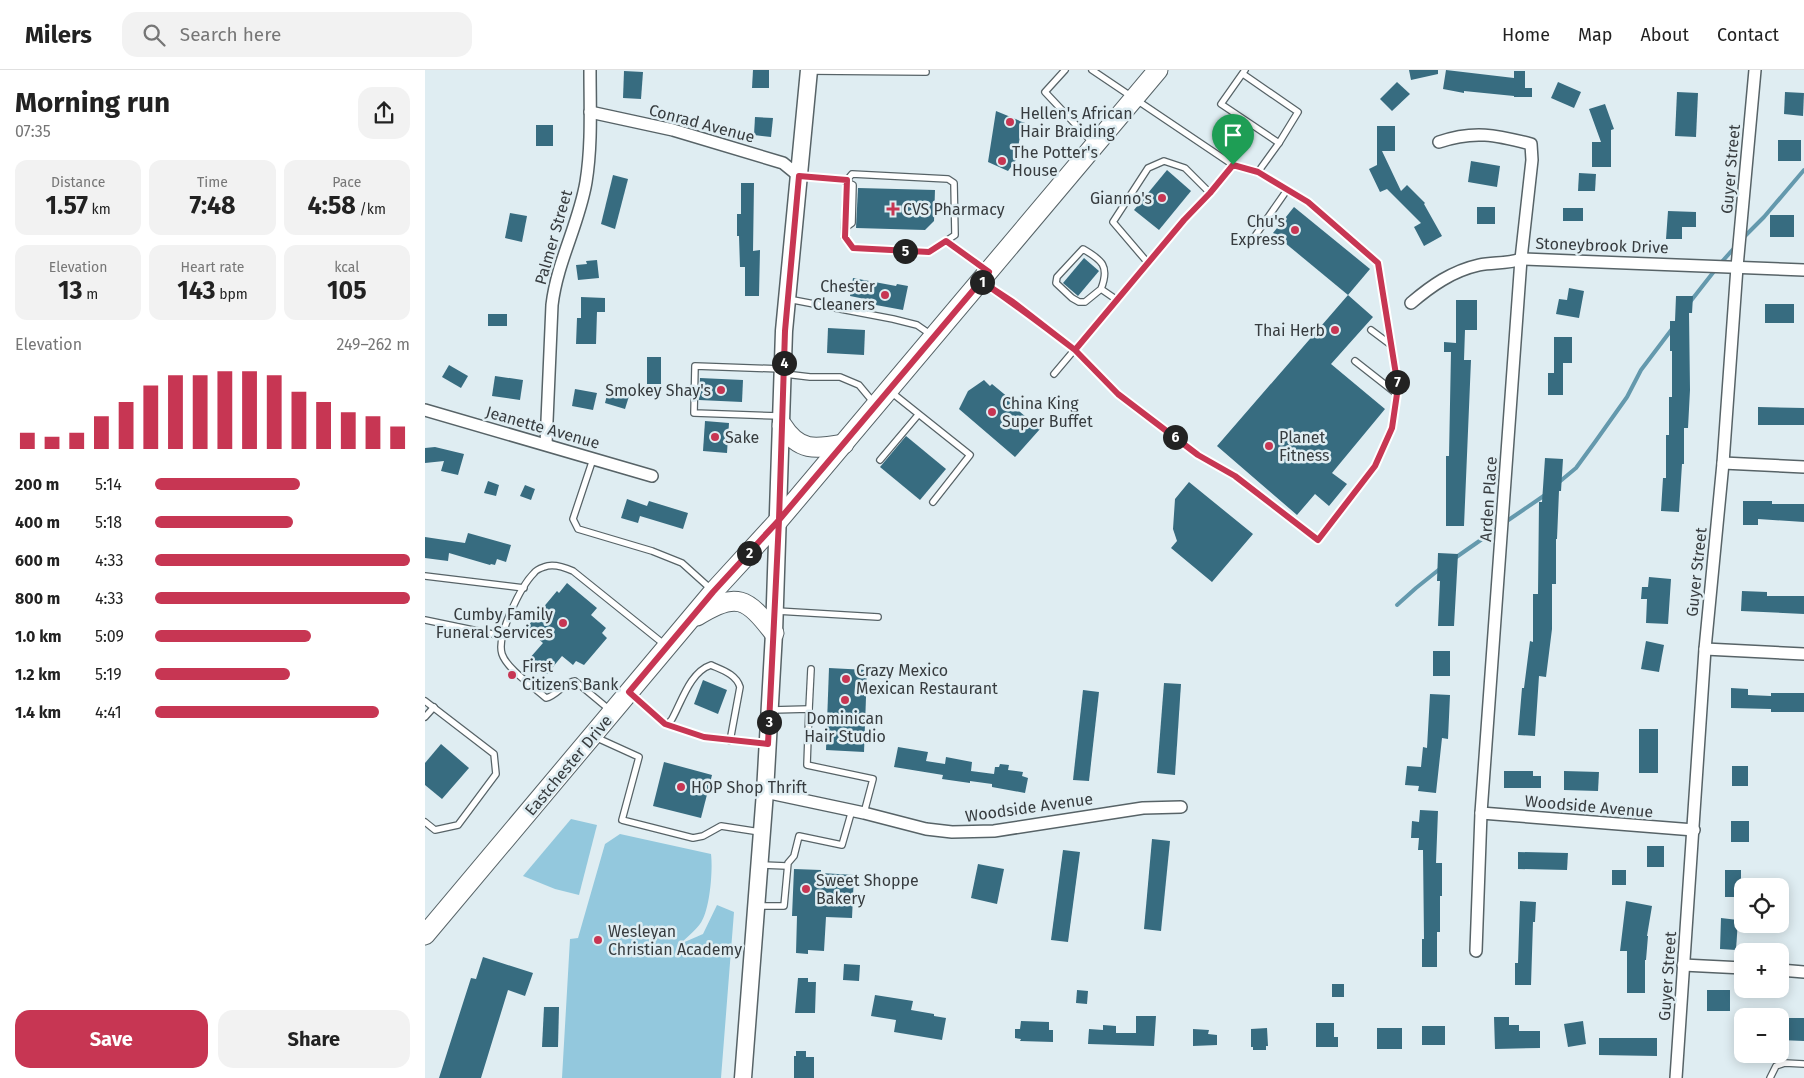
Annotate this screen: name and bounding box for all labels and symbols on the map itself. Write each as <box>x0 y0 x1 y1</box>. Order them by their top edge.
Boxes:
street label: Conrad Avenue <box>647 100 757 147</box>
place label: Hellen's African Hair Braiding <box>1020 104 1133 141</box>
pin <box>1212 114 1254 165</box>
marker: Hellen's African Hair Braiding <box>1004 116 1016 128</box>
street label: Guyer Street <box>1717 123 1744 215</box>
place label: The Potter's House <box>1012 143 1098 180</box>
marker: The Potter's House <box>996 155 1008 167</box>
street label: Palmer Street <box>531 187 576 287</box>
place label: Gianno's <box>1090 189 1152 208</box>
marker: Gianno's <box>1156 192 1168 204</box>
place label: CVS Pharmacy <box>903 200 1005 219</box>
marker: CVS Pharmacy <box>887 203 899 215</box>
place label: Chu's Express <box>1230 212 1285 249</box>
marker: Chu's Express <box>1289 224 1301 236</box>
street label: Stoneybrook Drive <box>1535 234 1669 257</box>
pin: 5 <box>893 238 917 264</box>
pin: 1 <box>969 270 995 294</box>
place label: Chester Cleaners <box>813 277 876 314</box>
marker: Chester Cleaners <box>879 289 891 301</box>
place label: Thai Herb <box>1255 321 1325 340</box>
marker: Thai Herb <box>1329 324 1341 336</box>
pin: 4 <box>771 350 797 376</box>
pin: 7 <box>1385 370 1409 394</box>
place label: Smokey Shay's <box>605 381 711 400</box>
marker: Smokey Shay's <box>715 384 727 396</box>
place label: China King Super Buffet <box>1002 394 1093 431</box>
street label: Jeanette Avenue <box>484 402 602 453</box>
marker: China King Super Buffet <box>986 406 998 418</box>
pin: 6 <box>1163 424 1187 450</box>
place label: Sake <box>725 428 759 447</box>
place label: Planet Fitness <box>1279 428 1329 465</box>
marker: Sake <box>709 431 721 443</box>
marker: Planet Fitness <box>1263 440 1275 452</box>
street label: Arden Place <box>1476 456 1501 542</box>
street label: Guyer Street <box>1682 526 1711 618</box>
pin: 2 <box>737 540 761 566</box>
place label: Cumby Family Funeral Services <box>436 605 553 642</box>
marker: Cumby Family Funeral Services <box>557 617 569 629</box>
place label: First Citizens Bank <box>522 657 619 694</box>
place label: Crazy Mexico Mexican Restaurant <box>856 661 998 698</box>
marker: First Citizens Bank <box>506 669 518 681</box>
marker: Crazy Mexico Mexican Restaurant <box>840 673 852 685</box>
marker: Dominican Hair Studio <box>839 694 851 706</box>
place label: Dominican Hair Studio <box>804 709 886 746</box>
pin: 3 <box>757 710 781 734</box>
street label: Eastchester Drive <box>521 711 616 819</box>
place label: HOP Shop Thrift <box>691 778 807 797</box>
marker: HOP Shop Thrift <box>675 781 687 793</box>
street label: Woodside Avenue <box>964 789 1094 826</box>
street label: Woodside Avenue <box>1524 791 1654 822</box>
place label: Sweet Shoppe Bakery <box>816 871 919 908</box>
marker: Sweet Shoppe Bakery <box>800 883 812 895</box>
place label: Wesleyan Christian Academy <box>608 922 742 959</box>
street label: Guyer Street <box>1655 930 1680 1021</box>
marker: Wesleyan Christian Academy <box>592 934 604 946</box>

